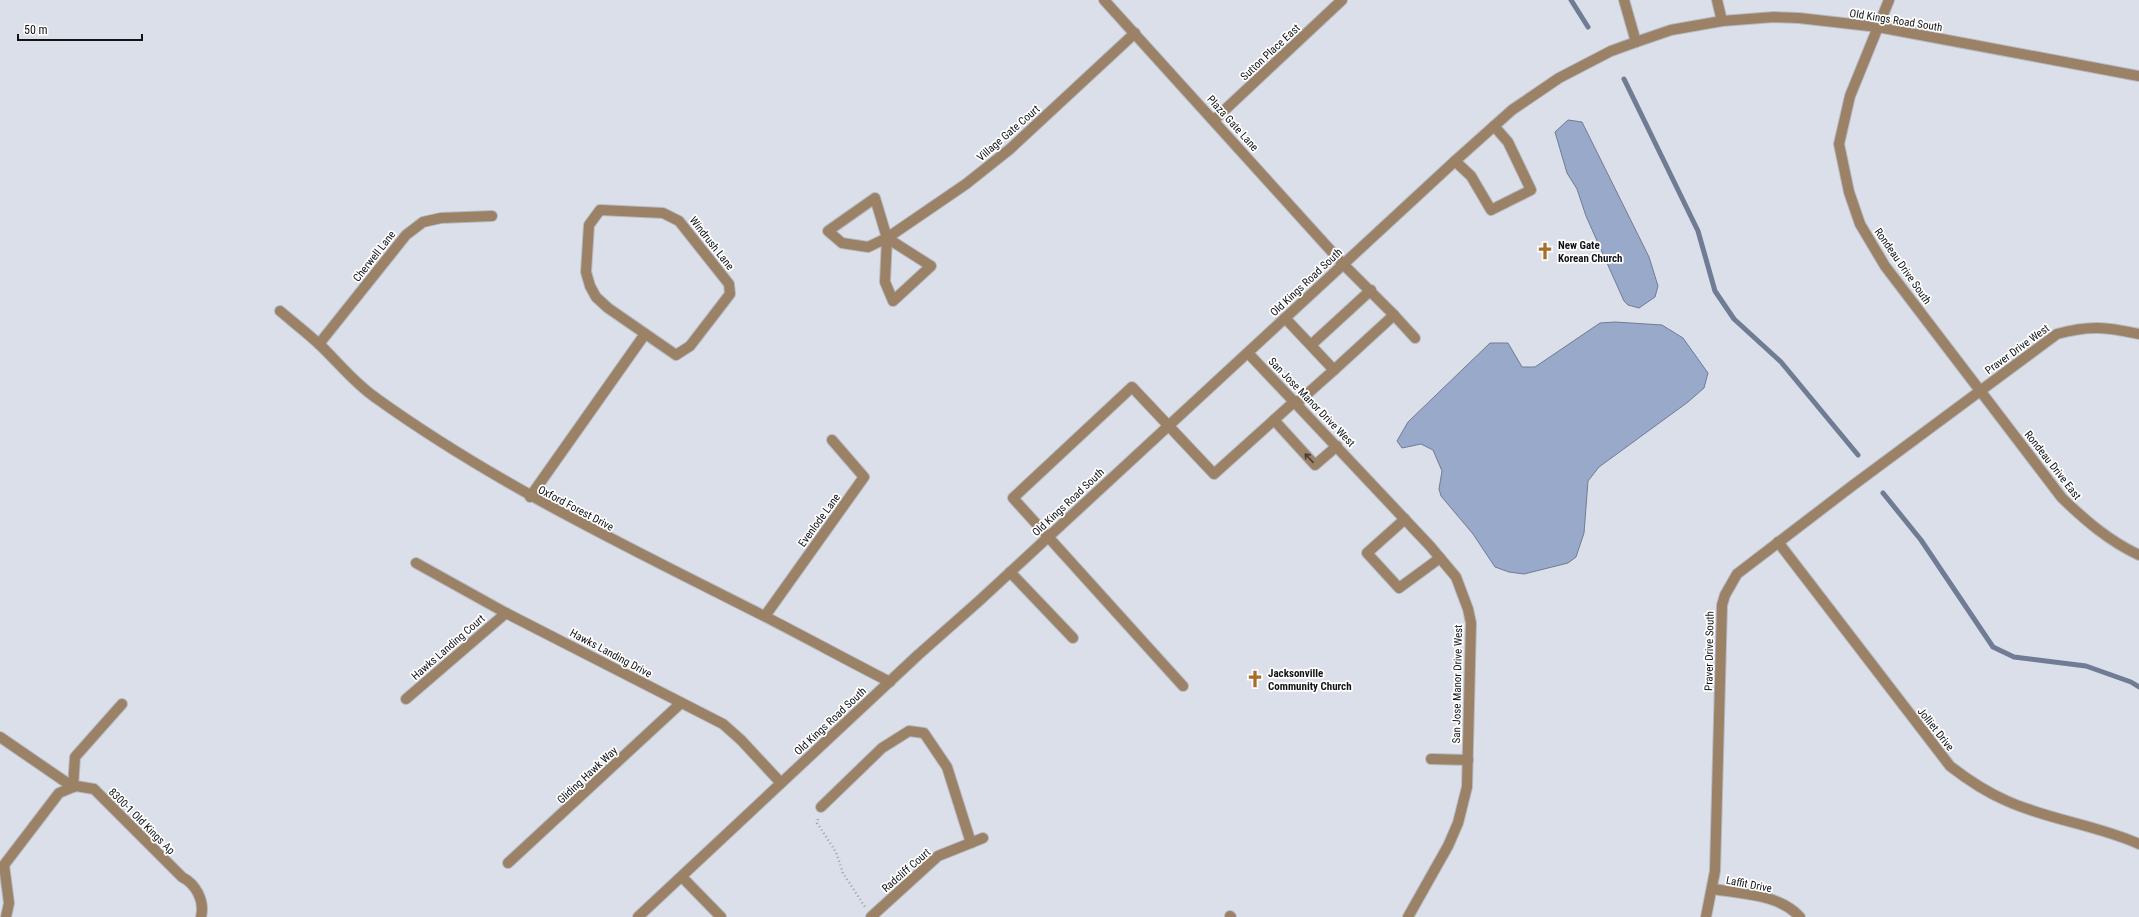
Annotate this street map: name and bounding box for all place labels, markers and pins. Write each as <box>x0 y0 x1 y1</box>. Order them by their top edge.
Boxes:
place label: New Gate Korean Church <box>1558 239 1622 265</box>
church icon: New Gate Korean Church <box>1535 241 1555 261</box>
place label: Jacksonville Community Church <box>1268 667 1352 693</box>
church icon: Jacksonville Community Church <box>1245 669 1265 689</box>

